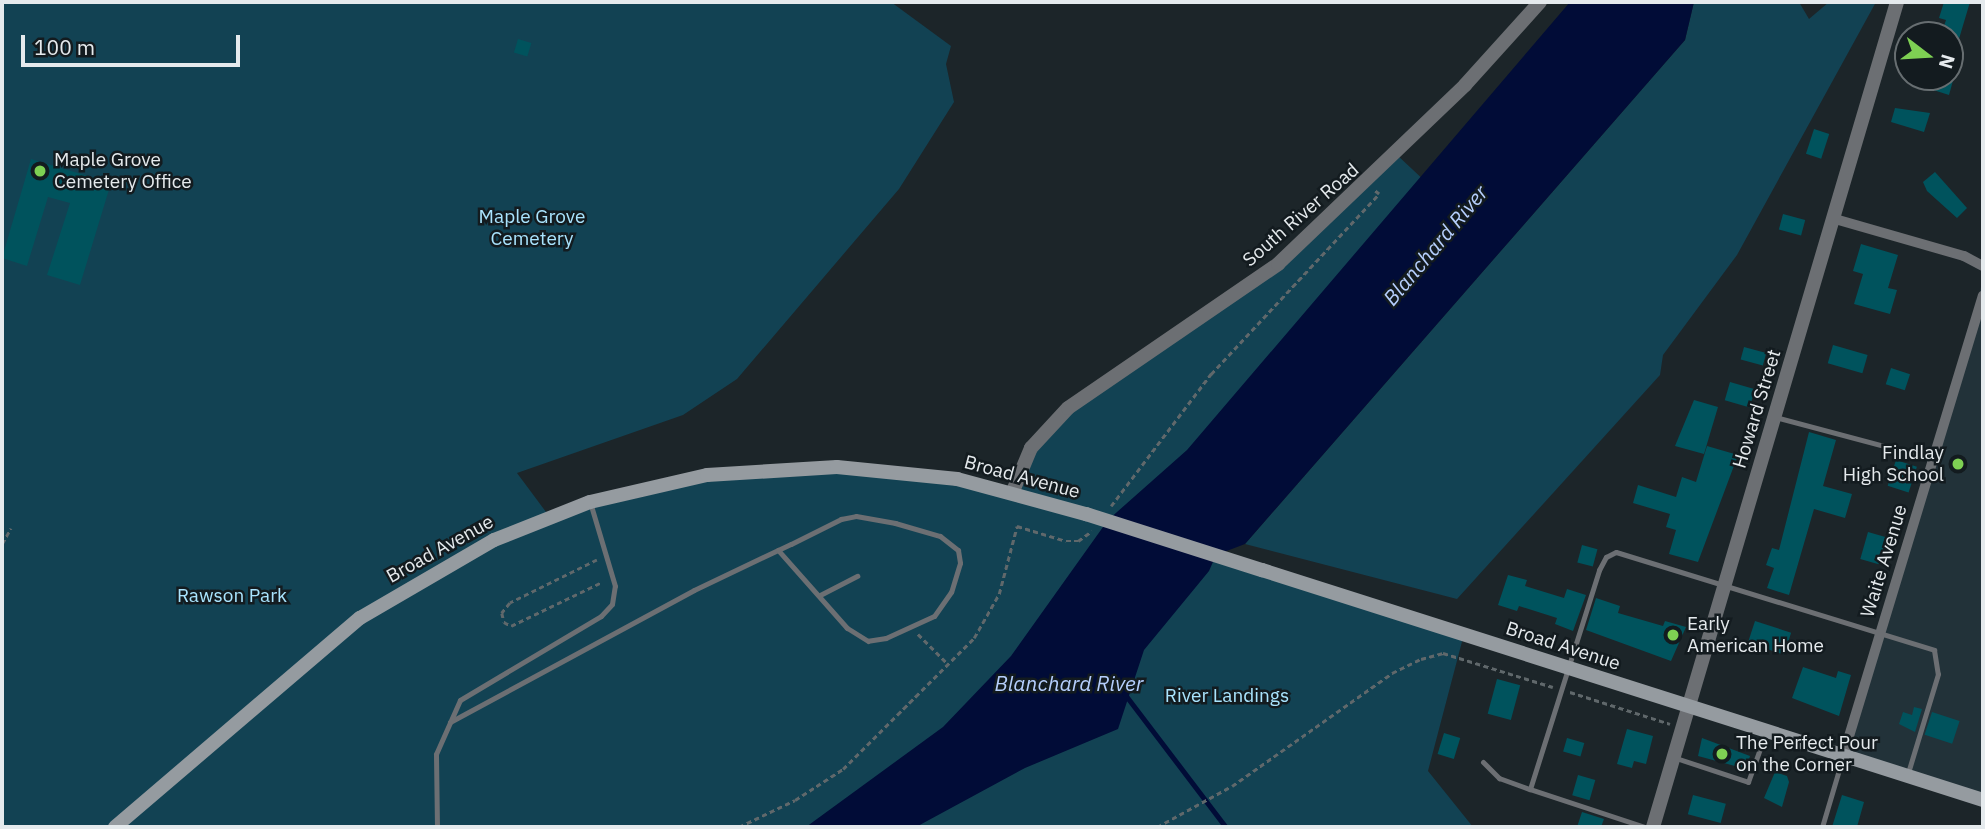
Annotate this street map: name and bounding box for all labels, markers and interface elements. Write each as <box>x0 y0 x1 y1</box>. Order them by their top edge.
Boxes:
scale bar <box>24 21 243 65</box>
north arrow <box>1894 21 1964 91</box>
text: 100 m <box>34 33 95 61</box>
text: N <box>1934 51 1961 72</box>
place label: Maple Grove Cemetery Office <box>54 149 192 193</box>
street label: South River Road <box>1238 158 1364 272</box>
marker: Maple Grove Cemetery Office <box>32 163 48 179</box>
water label: Blanchard River <box>1378 180 1492 310</box>
park label: Maple Grove Cemetery <box>479 206 585 250</box>
street label: Howard Street <box>1728 347 1786 471</box>
place label: Findlay High School <box>1843 442 1944 486</box>
street label: Broad Avenue <box>962 451 1082 503</box>
marker: Findlay High School <box>1950 456 1966 472</box>
street label: Waite Avenue <box>1856 502 1912 620</box>
street label: Broad Avenue <box>382 510 498 588</box>
park label: Rawson Park <box>177 585 287 607</box>
place label: Early American Home <box>1687 613 1824 657</box>
street label: Broad Avenue <box>1503 617 1623 675</box>
marker: Early American Home <box>1665 627 1681 643</box>
water label: Blanchard River <box>995 670 1143 696</box>
park label: River Landings <box>1165 685 1289 707</box>
place label: The Perfect Pour on the Corner <box>1736 732 1878 776</box>
marker: The Perfect Pour on the Corner <box>1714 746 1730 762</box>

